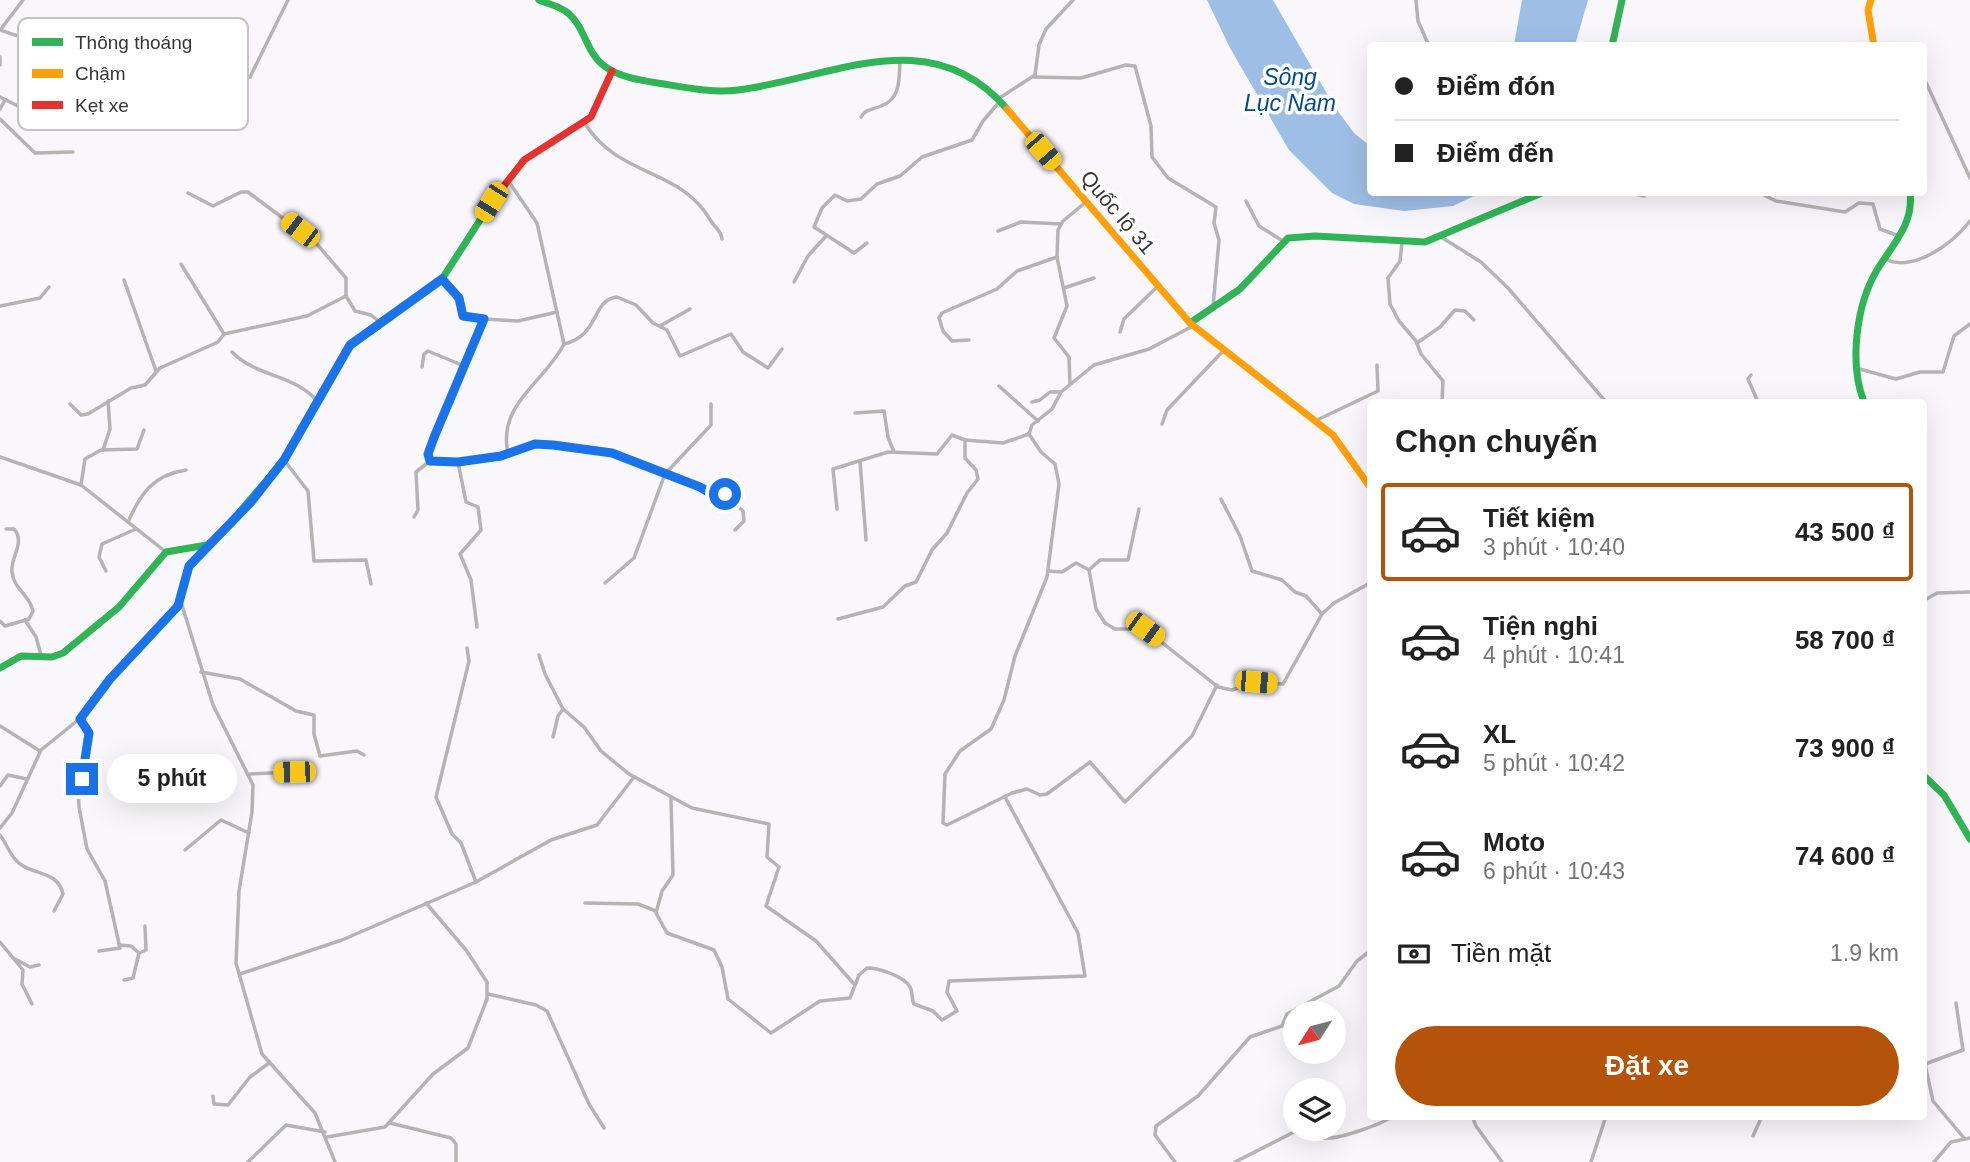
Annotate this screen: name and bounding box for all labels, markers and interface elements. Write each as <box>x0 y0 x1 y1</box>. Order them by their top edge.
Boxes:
legend <box>18 18 248 130</box>
text: Thông thoáng <box>75 32 192 53</box>
text: Chậm <box>75 63 126 84</box>
water label: Sông Lục Nam <box>1244 64 1336 116</box>
text: Điểm đón <box>1437 71 1555 101</box>
text: Kẹt xe <box>75 95 129 116</box>
car <box>1022 128 1065 174</box>
text: Điểm đến <box>1437 138 1554 168</box>
street label: Quốc lộ 31 <box>1077 166 1159 258</box>
car <box>471 179 512 225</box>
car <box>277 209 324 251</box>
text: Chọn chuyến <box>1395 423 1598 459</box>
route start <box>709 478 741 510</box>
icon: car <box>1399 501 1462 564</box>
text: Tiết kiệm <box>1483 503 1595 533</box>
text: 43 500 ₫ <box>1795 517 1895 547</box>
text: 3 phút · 10:40 <box>1483 534 1625 560</box>
car <box>1122 608 1169 650</box>
icon: car <box>1399 609 1462 672</box>
text: Tiện nghi <box>1483 611 1598 641</box>
text: 58 700 ₫ <box>1795 625 1895 655</box>
text: 4 phút · 10:41 <box>1483 642 1625 668</box>
car <box>1235 670 1278 694</box>
icon: car <box>1399 717 1462 780</box>
text: XL <box>1483 719 1516 749</box>
text: 73 900 ₫ <box>1795 733 1895 763</box>
text: 5 phút · 10:42 <box>1483 750 1625 776</box>
callout: 5 phút <box>106 754 236 804</box>
car <box>273 761 316 783</box>
route end <box>66 763 98 795</box>
text: 5 phút <box>138 765 207 791</box>
icon: car <box>1399 825 1462 888</box>
text: Moto <box>1483 827 1545 857</box>
text: 74 600 ₫ <box>1795 841 1895 871</box>
text: 6 phút · 10:43 <box>1483 858 1625 884</box>
icon: cash <box>1395 935 1433 973</box>
text: Tiền mặt <box>1451 938 1551 968</box>
text: 1.9 km <box>1830 940 1899 966</box>
north arrow <box>1283 1001 1346 1064</box>
map controls <box>1283 1001 1346 1141</box>
button: Đặt xe <box>1395 1026 1899 1106</box>
button: layers <box>1283 1078 1346 1141</box>

